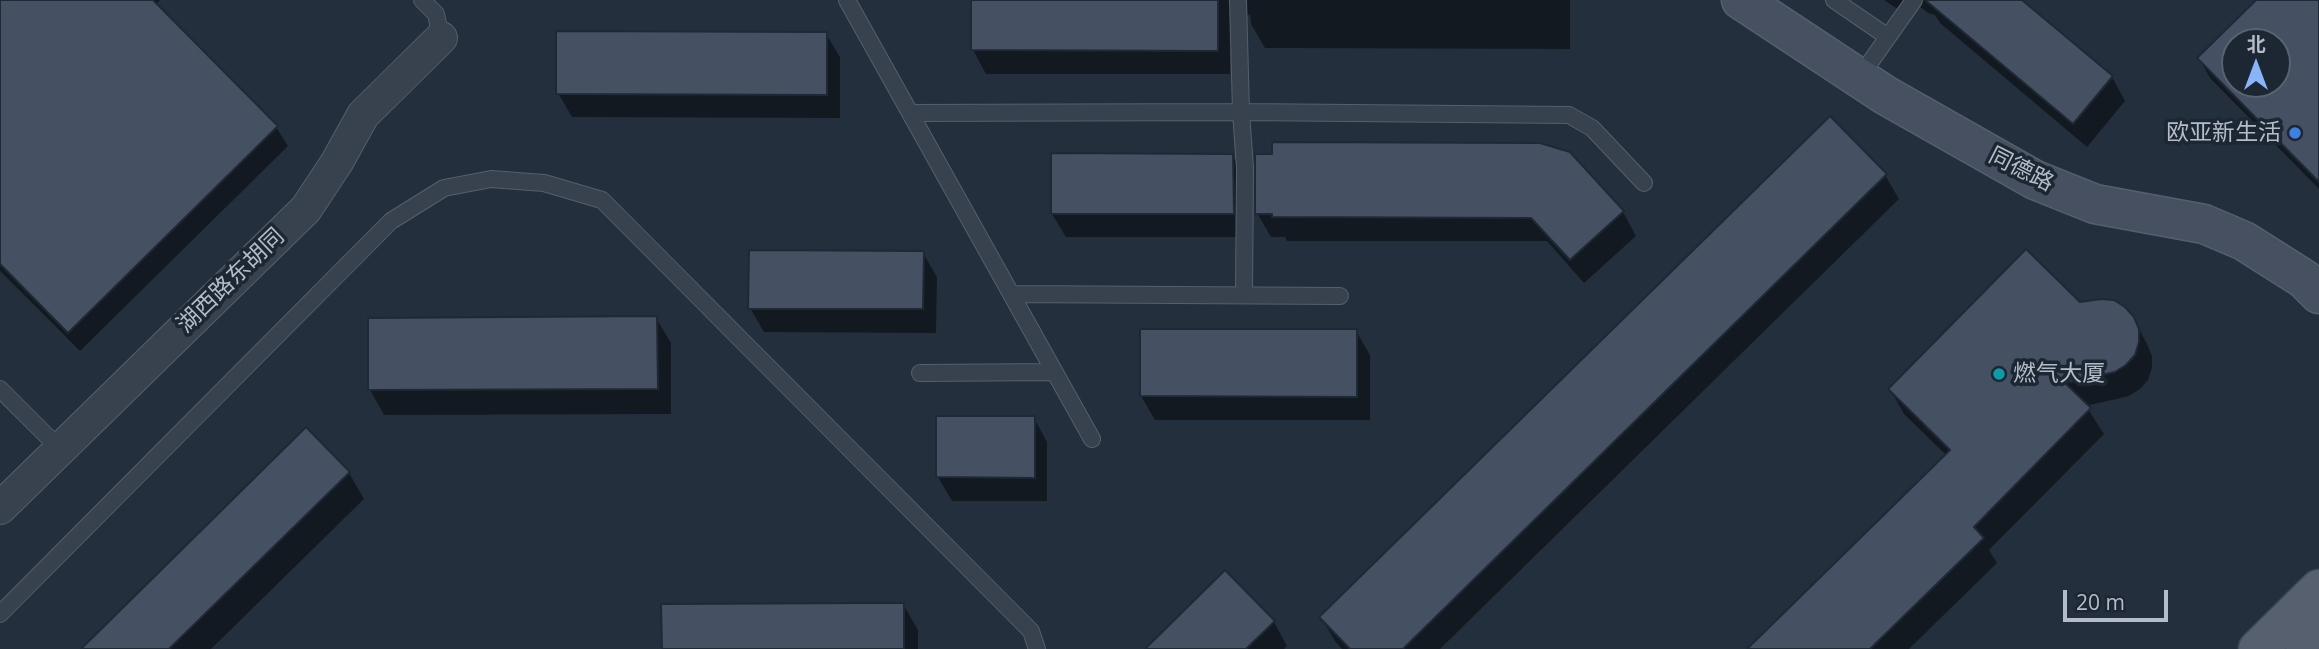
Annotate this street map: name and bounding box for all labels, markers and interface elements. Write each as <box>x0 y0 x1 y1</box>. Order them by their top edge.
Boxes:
north arrow <box>2221 28 2291 98</box>
text: 北 <box>2246 31 2266 57</box>
place label: 欧亚新生活 <box>2166 119 2281 147</box>
marker: 欧亚新生活 <box>2287 125 2303 141</box>
street label: 同德路 <box>1984 142 2058 198</box>
street label: 湖西路东胡同 <box>172 223 290 339</box>
place label: 燃气大厦 <box>2013 360 2105 388</box>
marker: 燃气大厦 <box>1991 366 2007 382</box>
scale bar <box>2067 576 2172 620</box>
text: 20 m <box>2076 588 2125 616</box>

